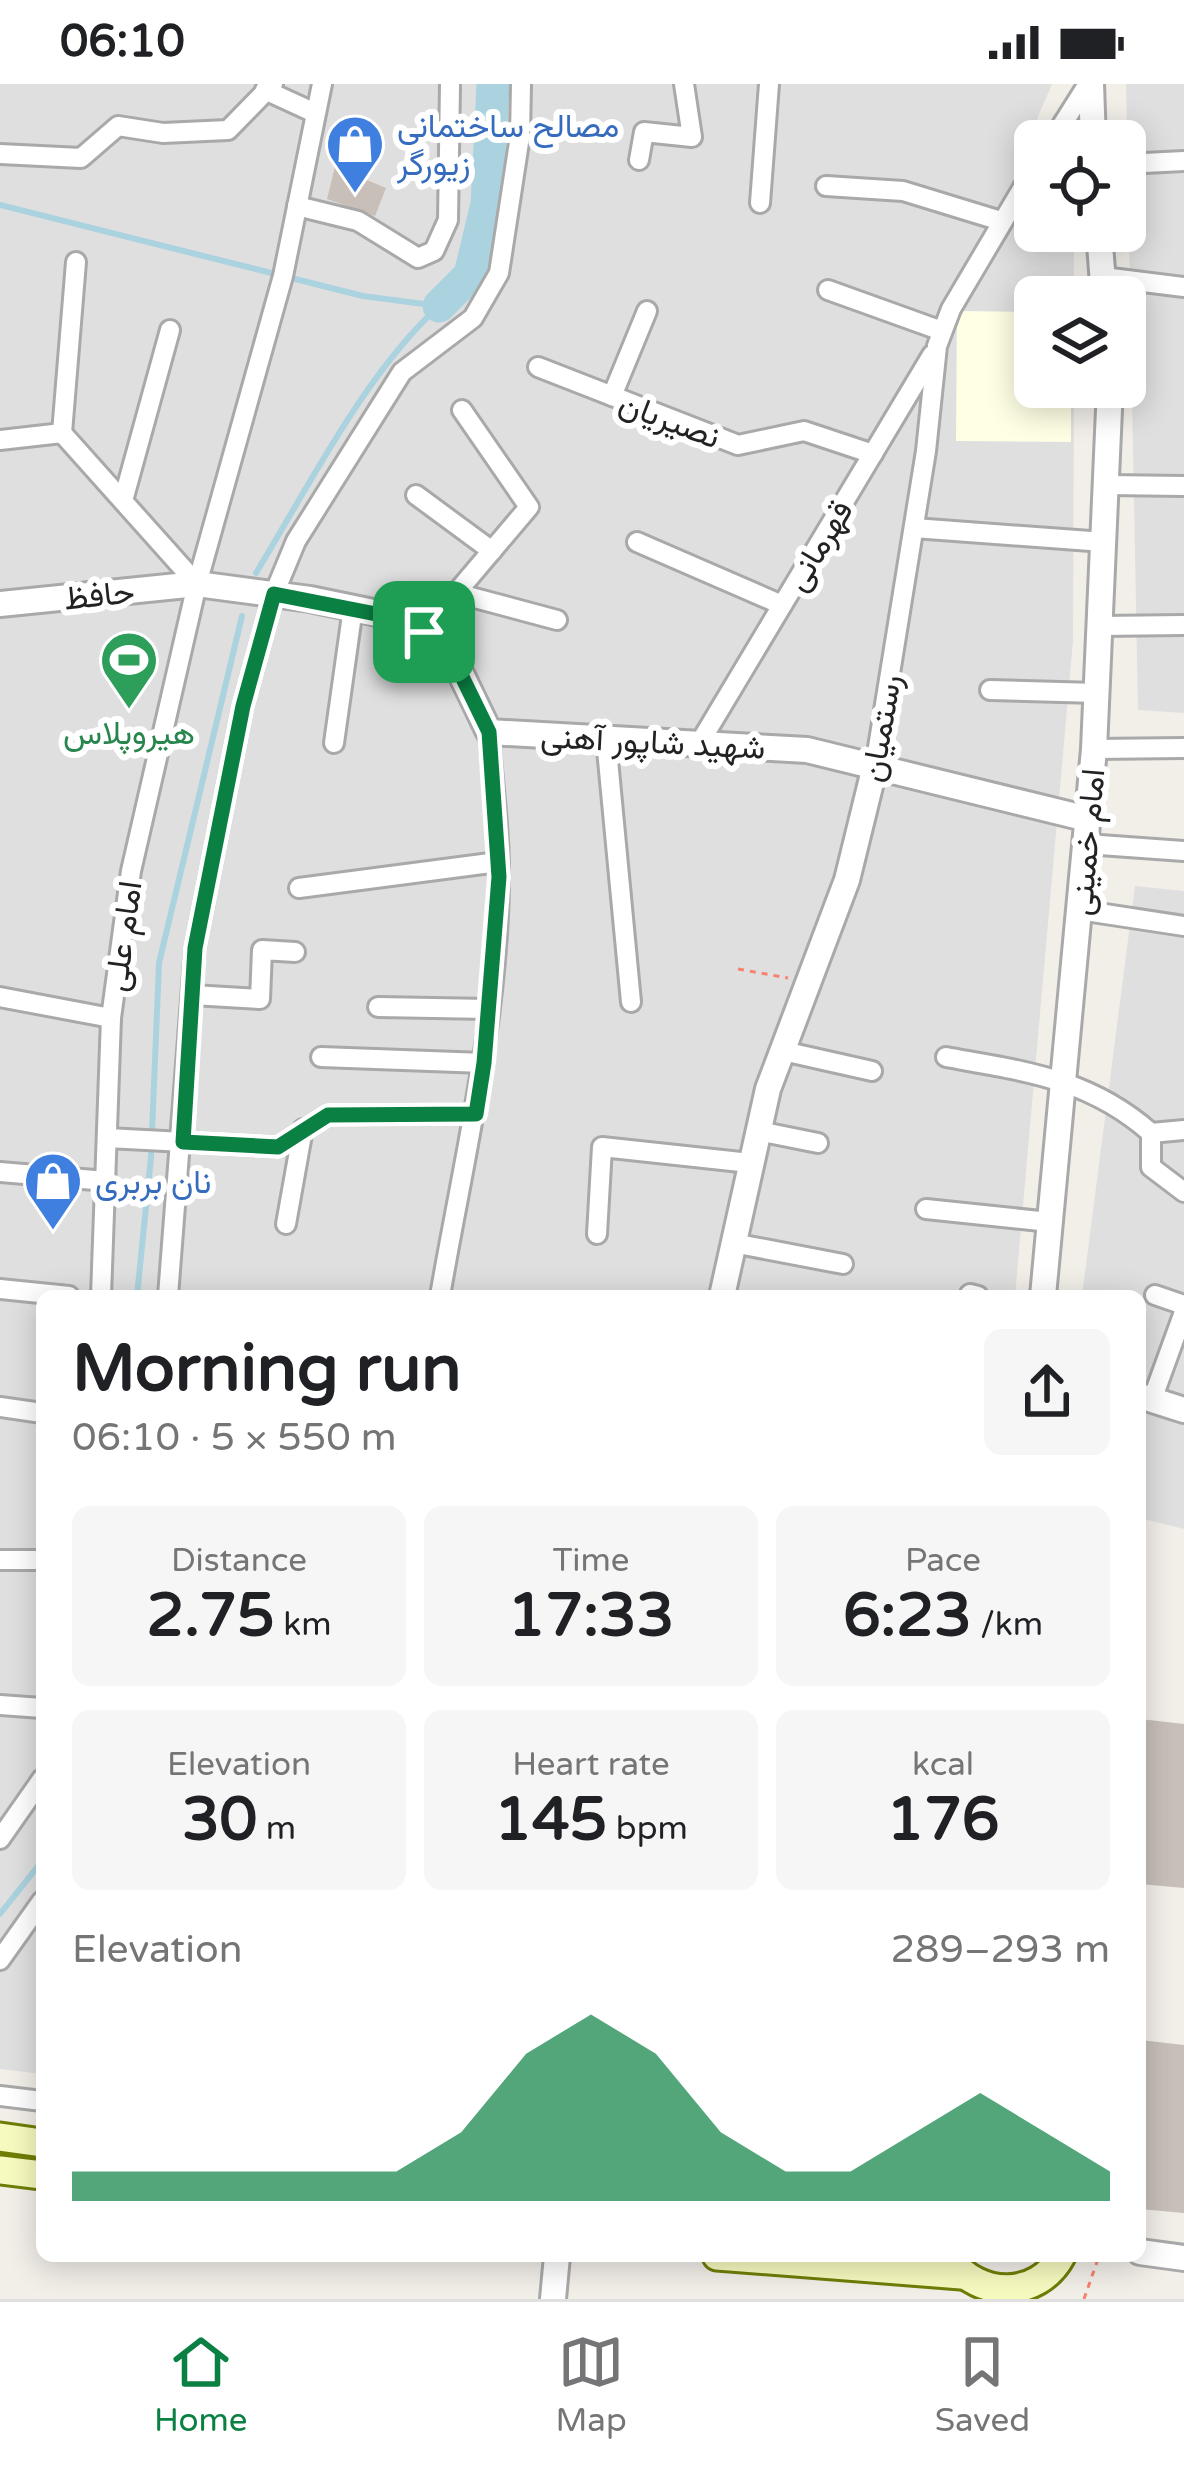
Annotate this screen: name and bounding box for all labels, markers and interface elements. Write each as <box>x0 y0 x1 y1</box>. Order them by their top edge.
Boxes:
text: 06:10 <box>60 15 185 69</box>
place label: مصالح ساختمانی زیورگر <box>396 107 619 184</box>
shop icon: مصالح ساختمانی زیورگر <box>324 113 386 195</box>
map controls <box>1014 120 1146 408</box>
button: locate <box>1014 120 1146 252</box>
button: layers <box>1014 276 1146 408</box>
street label: نصیریان <box>614 383 725 457</box>
street label: قهرمانی <box>777 493 861 598</box>
street label: حافظ <box>62 572 137 619</box>
pin <box>373 581 475 683</box>
icon: arrive <box>391 599 457 665</box>
sports icon: هیروپلاس <box>98 629 160 711</box>
street label: رستمیان <box>853 671 910 785</box>
place label: هیروپلاس <box>63 714 195 755</box>
street label: شهید شاپور آهنی <box>539 717 766 770</box>
street label: امام خمینی <box>1062 767 1114 917</box>
street label: امام علی <box>96 878 152 994</box>
shop icon: نان بربری <box>22 1150 84 1232</box>
place label: نان بربری <box>95 1163 211 1202</box>
text: Morning run <box>72 1329 462 1409</box>
button: share <box>984 1329 1110 1455</box>
text: 06:10 · 5 × 550 m <box>72 1414 397 1461</box>
text: Distance <box>171 1541 307 1580</box>
text: Time <box>553 1541 629 1580</box>
text: Pace <box>905 1541 981 1580</box>
text: 2.75 <box>147 1580 275 1652</box>
text: 17:33 <box>508 1580 674 1652</box>
text: 6:23 <box>843 1580 972 1652</box>
text: km <box>275 1605 331 1644</box>
text: /km <box>972 1605 1043 1644</box>
text: Elevation <box>167 1745 311 1784</box>
text: Heart rate <box>512 1745 670 1784</box>
text: kcal <box>912 1745 974 1784</box>
text: 30 <box>182 1784 257 1856</box>
text: 145 <box>494 1784 607 1856</box>
text: 176 <box>886 1784 1000 1856</box>
text: m <box>257 1809 296 1848</box>
text: bpm <box>607 1809 688 1848</box>
text: Elevation <box>72 1926 242 1973</box>
text: 289–293 m <box>890 1926 1110 1973</box>
tab: Home <box>154 2329 247 2440</box>
tab: Map <box>555 2329 627 2440</box>
tab: Saved <box>935 2329 1030 2440</box>

